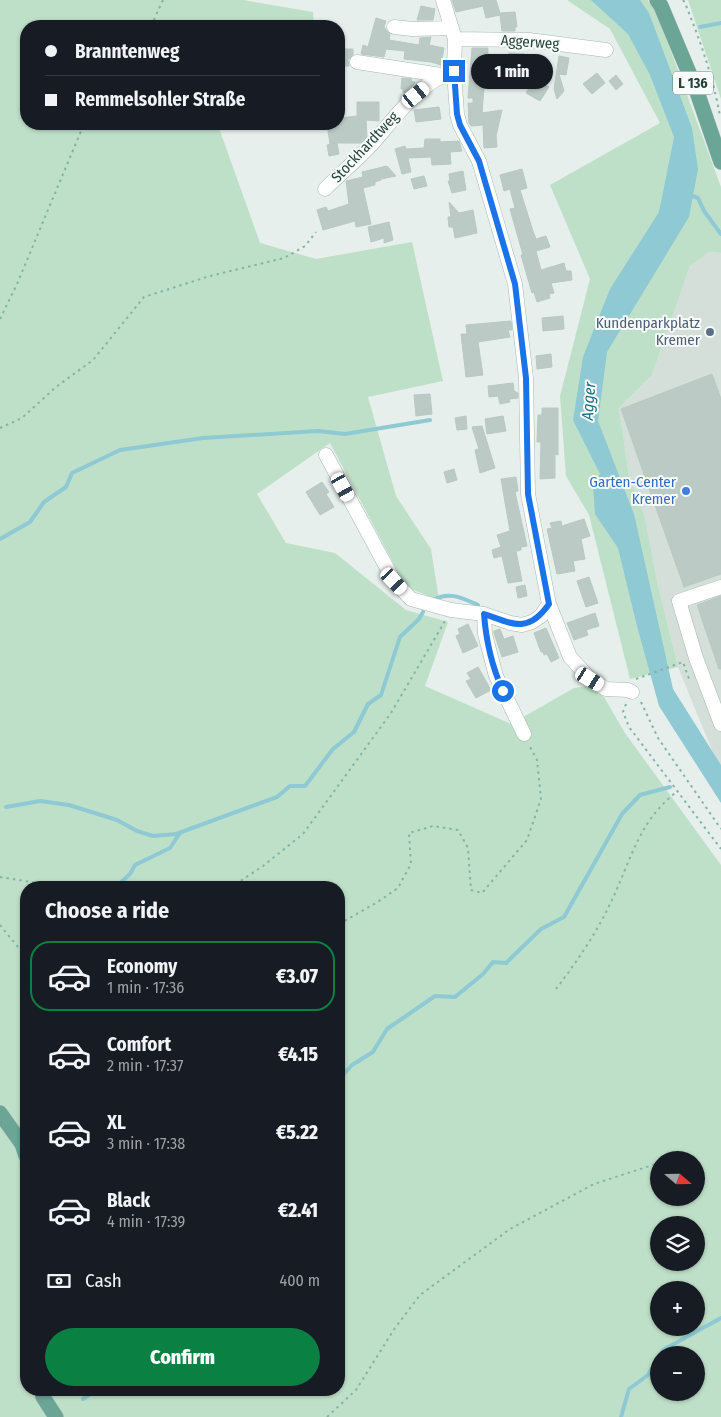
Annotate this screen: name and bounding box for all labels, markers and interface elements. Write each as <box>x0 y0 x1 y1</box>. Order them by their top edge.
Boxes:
street label: Aggerweg <box>500 31 560 53</box>
text: Branntenweg <box>75 40 179 63</box>
callout: 1 min <box>472 54 554 88</box>
route end <box>443 60 465 82</box>
text: 1 min <box>495 62 529 81</box>
road number: L 136 <box>673 72 713 95</box>
car <box>399 80 432 110</box>
text: Remmelsohler Straße <box>75 88 245 111</box>
street label: Stockhardtweg <box>327 108 403 186</box>
place label: Kundenparkplatz Kremer <box>596 314 701 349</box>
marker: Kundenparkplatz Kremer <box>704 326 716 338</box>
water label: Agger <box>578 381 599 422</box>
car <box>329 470 356 504</box>
place label: Garten-Center Kremer <box>589 473 677 508</box>
marker: Garten-Center Kremer <box>680 485 692 497</box>
car <box>378 565 409 597</box>
car <box>573 665 606 693</box>
route start <box>492 680 514 702</box>
text: Choose a ride <box>45 897 169 924</box>
icon: car <box>47 954 92 999</box>
text: Economy <box>107 955 177 978</box>
text: €3.07 <box>276 965 318 988</box>
text: 1 min · 17:36 <box>107 978 184 997</box>
icon: car <box>47 1032 92 1077</box>
text: Comfort <box>107 1033 171 1056</box>
text: €4.15 <box>278 1043 318 1066</box>
text: 2 min · 17:37 <box>107 1056 183 1075</box>
icon: car <box>47 1110 92 1155</box>
text: XL <box>107 1111 126 1134</box>
text: €5.22 <box>276 1121 318 1144</box>
text: 3 min · 17:38 <box>107 1134 185 1153</box>
north arrow <box>650 1151 705 1206</box>
map controls <box>650 1151 705 1401</box>
icon: car <box>47 1188 92 1233</box>
text: Black <box>107 1189 150 1212</box>
text: €2.41 <box>278 1199 318 1222</box>
text: 4 min · 17:39 <box>107 1212 185 1231</box>
button: layers <box>650 1216 705 1271</box>
icon: cash <box>45 1267 73 1295</box>
text: Cash <box>85 1269 122 1292</box>
text: 400 m <box>280 1271 320 1290</box>
button: + <box>650 1281 705 1336</box>
button: Confirm <box>45 1328 320 1386</box>
button: − <box>650 1346 705 1401</box>

